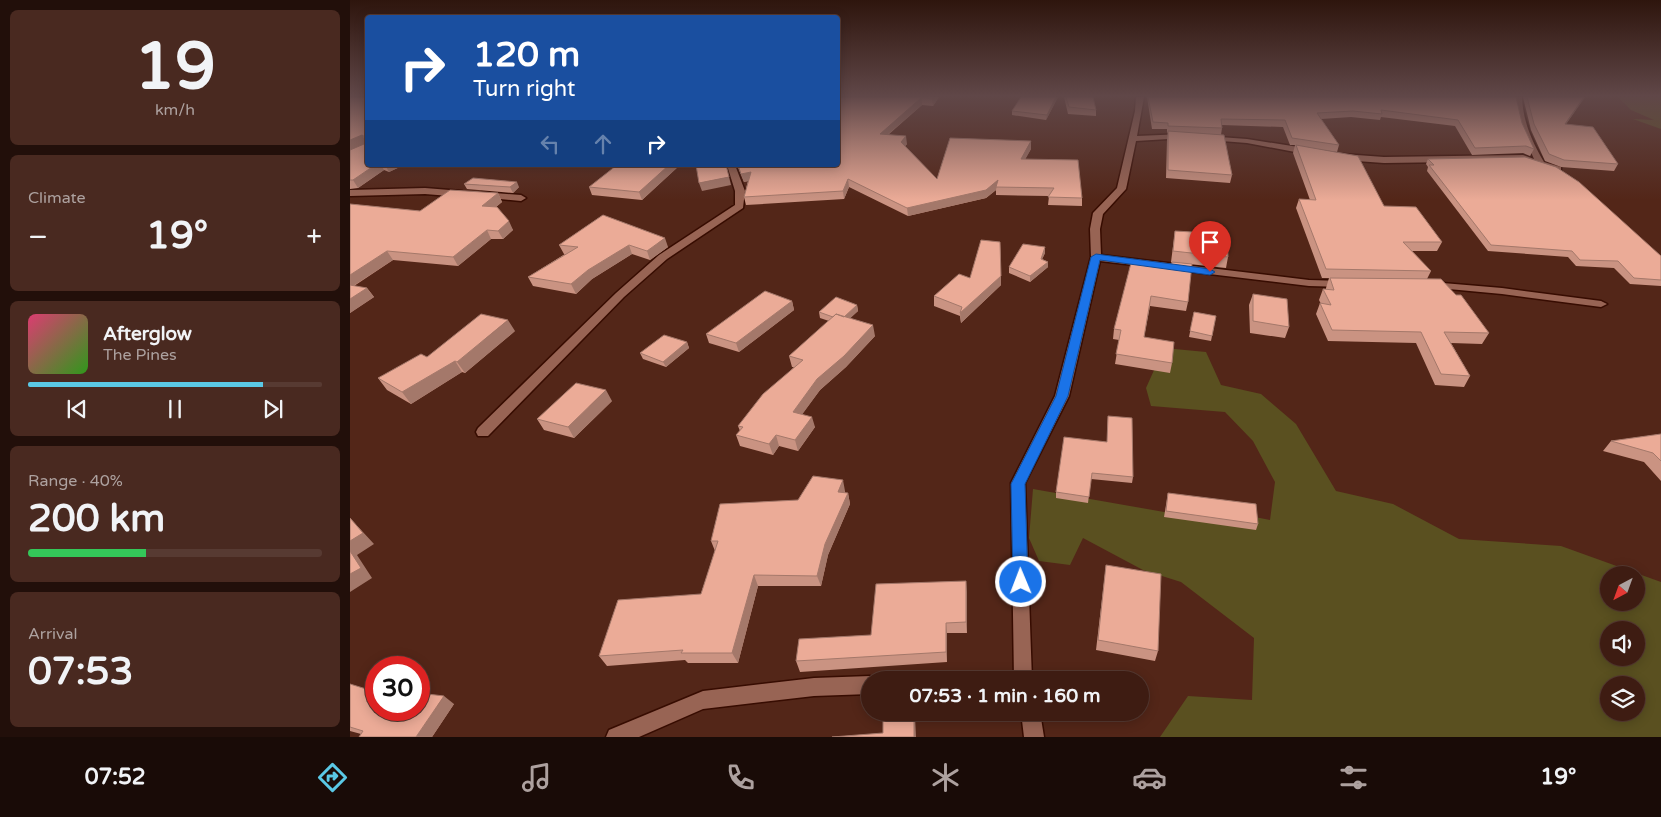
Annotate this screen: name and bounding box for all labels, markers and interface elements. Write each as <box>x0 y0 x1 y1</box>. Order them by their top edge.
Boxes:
text: 19 <box>134 28 216 107</box>
text: 120 m <box>473 34 580 76</box>
icon: right <box>390 35 455 100</box>
text: Turn right <box>473 76 575 102</box>
text: km/h <box>155 100 195 120</box>
icon: left <box>536 130 564 158</box>
icon: ahead <box>589 130 617 158</box>
icon: right <box>642 130 670 158</box>
text: Climate <box>28 188 86 208</box>
text: 19° <box>146 213 208 259</box>
text: − <box>28 220 48 254</box>
text: + <box>306 220 322 254</box>
pin <box>1189 221 1231 272</box>
icon: arrive <box>1196 228 1224 256</box>
text: Afterglow <box>103 323 192 345</box>
text: The Pines <box>103 345 177 365</box>
icon: previous <box>63 395 91 423</box>
icon: pause <box>161 395 189 423</box>
icon: next <box>259 395 287 423</box>
text: Range · 40% <box>28 471 123 491</box>
text: 200 km <box>28 496 165 542</box>
position arrow <box>994 555 1046 607</box>
north arrow <box>1600 566 1645 611</box>
map controls <box>1600 566 1645 721</box>
button: sound <box>1600 621 1645 666</box>
text: Arrival <box>28 624 77 644</box>
text: 07:53 <box>28 649 133 695</box>
speed limit sign: 30 <box>365 656 430 721</box>
button: layers <box>1600 676 1645 721</box>
text: 07:53 · 1 min · 160 m <box>909 685 1101 707</box>
icon: directions <box>315 760 350 795</box>
icon: music <box>519 760 554 795</box>
icon: phone <box>723 760 758 795</box>
icon: climate <box>928 760 963 795</box>
icon: car <box>1132 760 1167 795</box>
icon: filters <box>1336 760 1371 795</box>
text: 07:52 <box>85 764 146 790</box>
text: 19° <box>1540 764 1576 790</box>

